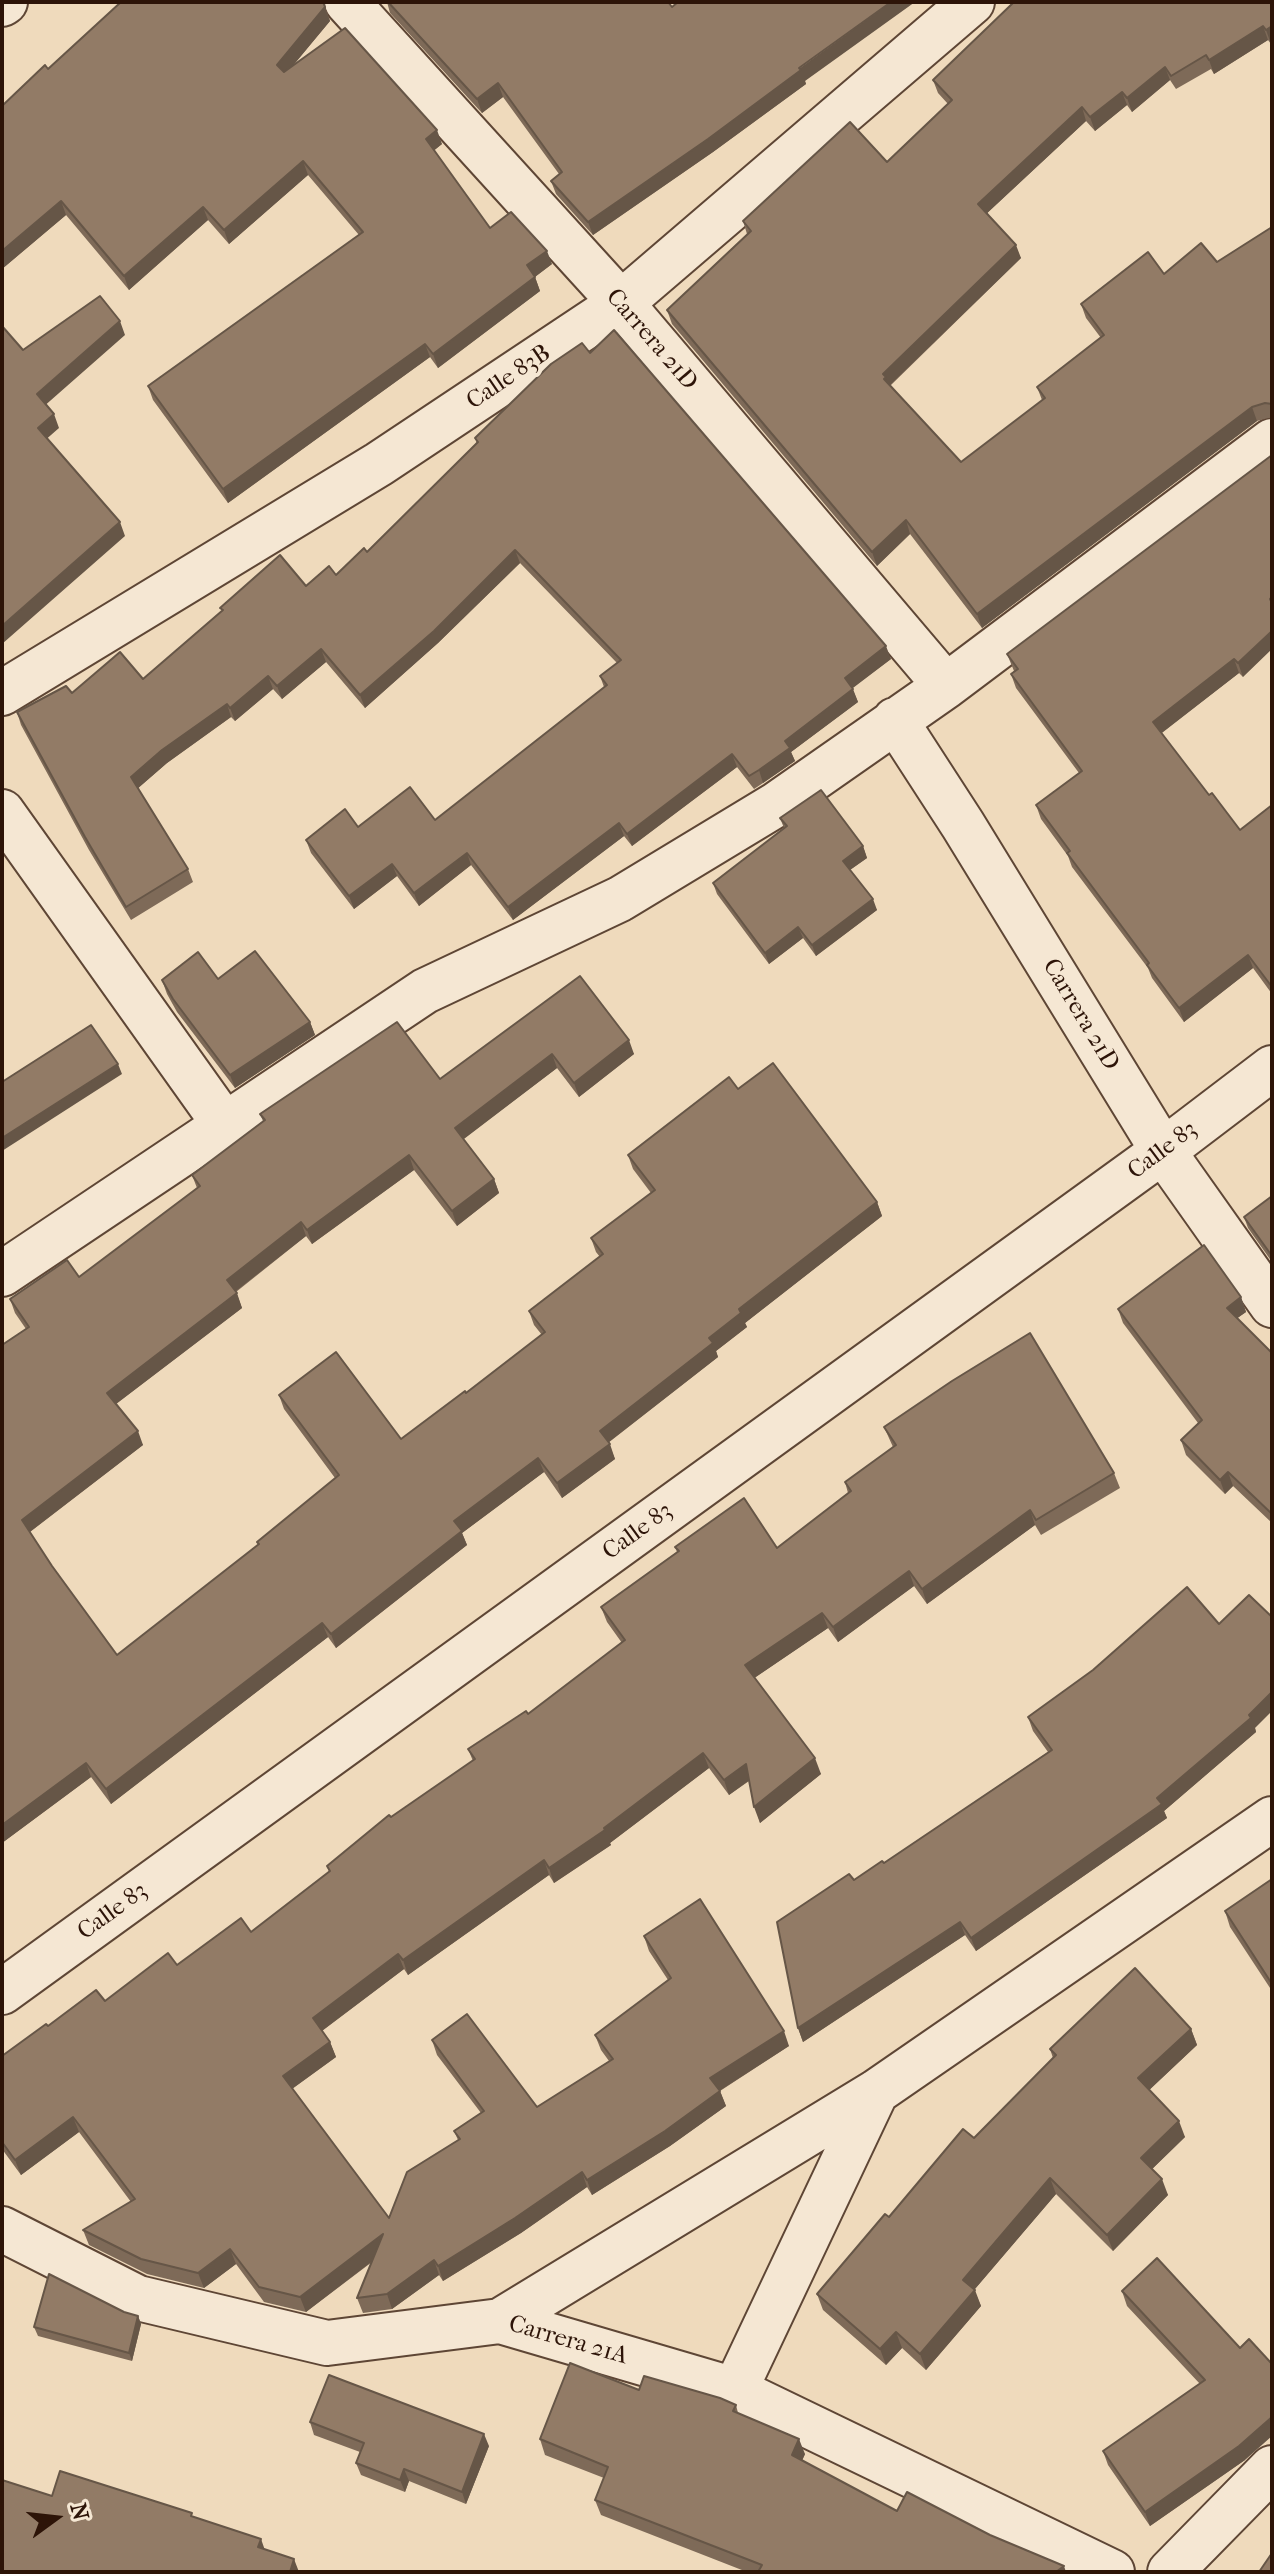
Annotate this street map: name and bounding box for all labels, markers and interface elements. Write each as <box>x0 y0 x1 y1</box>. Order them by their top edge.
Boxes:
street label: Carrera 21D <box>599 283 703 397</box>
street label: Calle 83B <box>462 340 556 416</box>
street label: Carrera 21D <box>1035 954 1125 1076</box>
street label: Calle 83 <box>1123 1116 1203 1186</box>
street label: Calle 83 <box>597 1497 679 1567</box>
street label: Calle 83 <box>72 1877 154 1947</box>
street label: Carrera 21A <box>505 2310 631 2372</box>
north arrow <box>16 2478 96 2558</box>
text: N <box>64 2500 94 2523</box>

